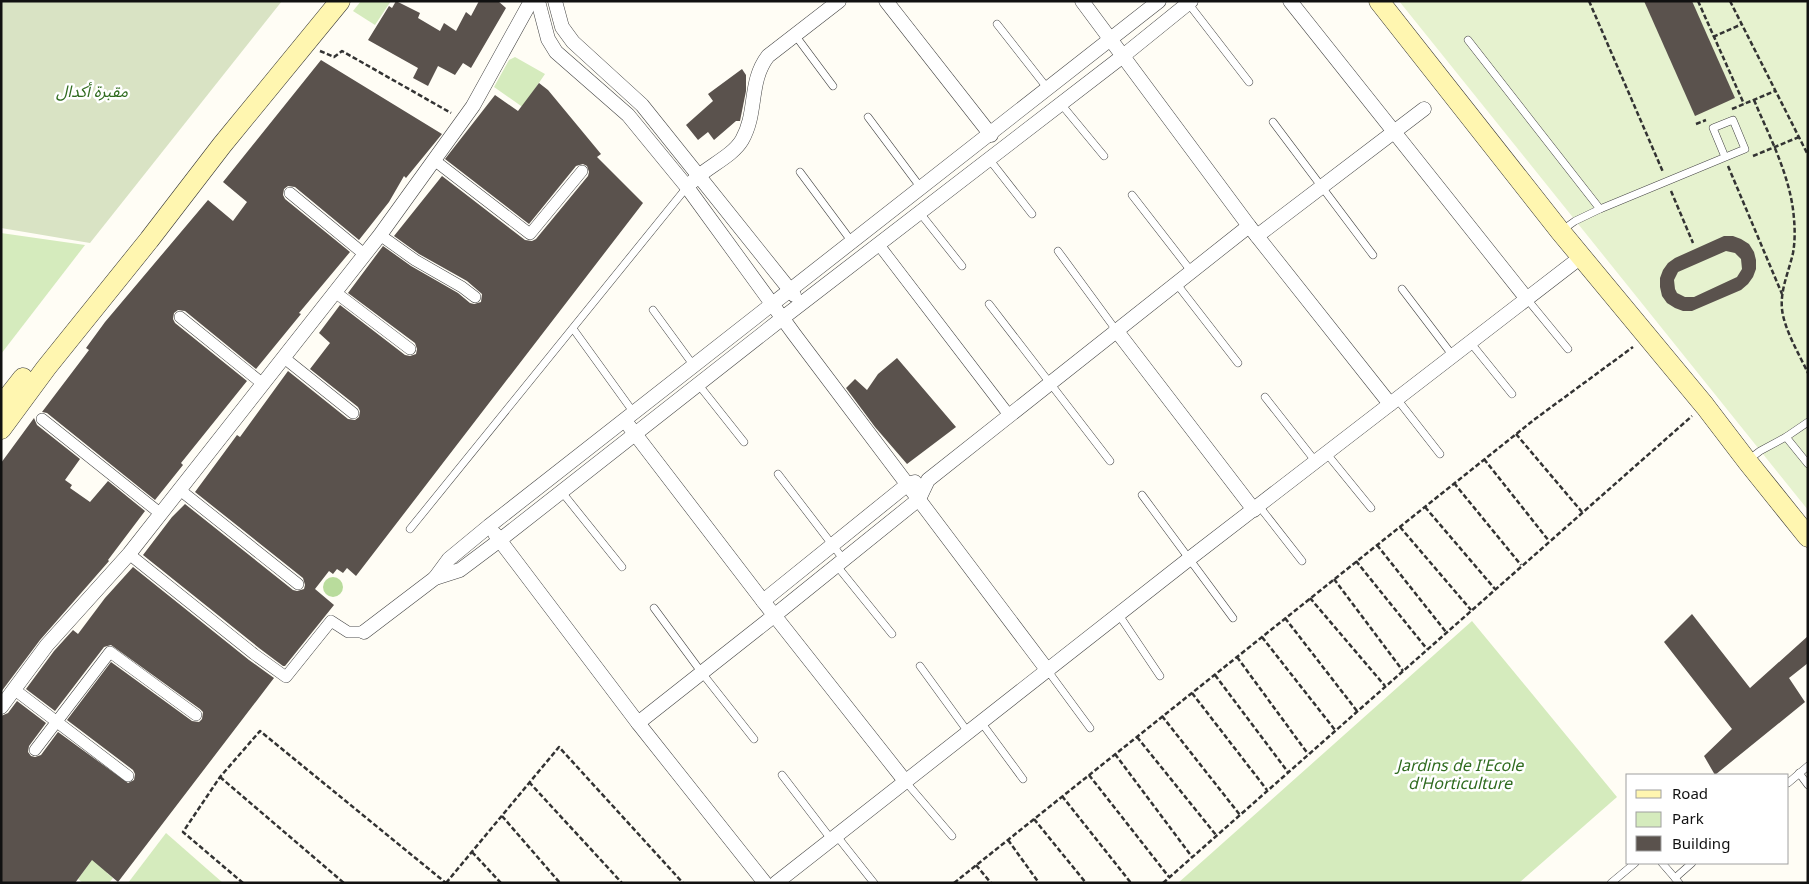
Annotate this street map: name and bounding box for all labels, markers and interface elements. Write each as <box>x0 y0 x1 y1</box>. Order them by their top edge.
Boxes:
park label: مقبرة أكدال <box>56 75 129 109</box>
park label: Jardins de I'Ecole d'Horticulture <box>1395 749 1524 801</box>
legend <box>1626 774 1789 864</box>
text: Road <box>1672 778 1708 810</box>
text: Park <box>1672 803 1704 835</box>
text: Building <box>1672 828 1730 860</box>

